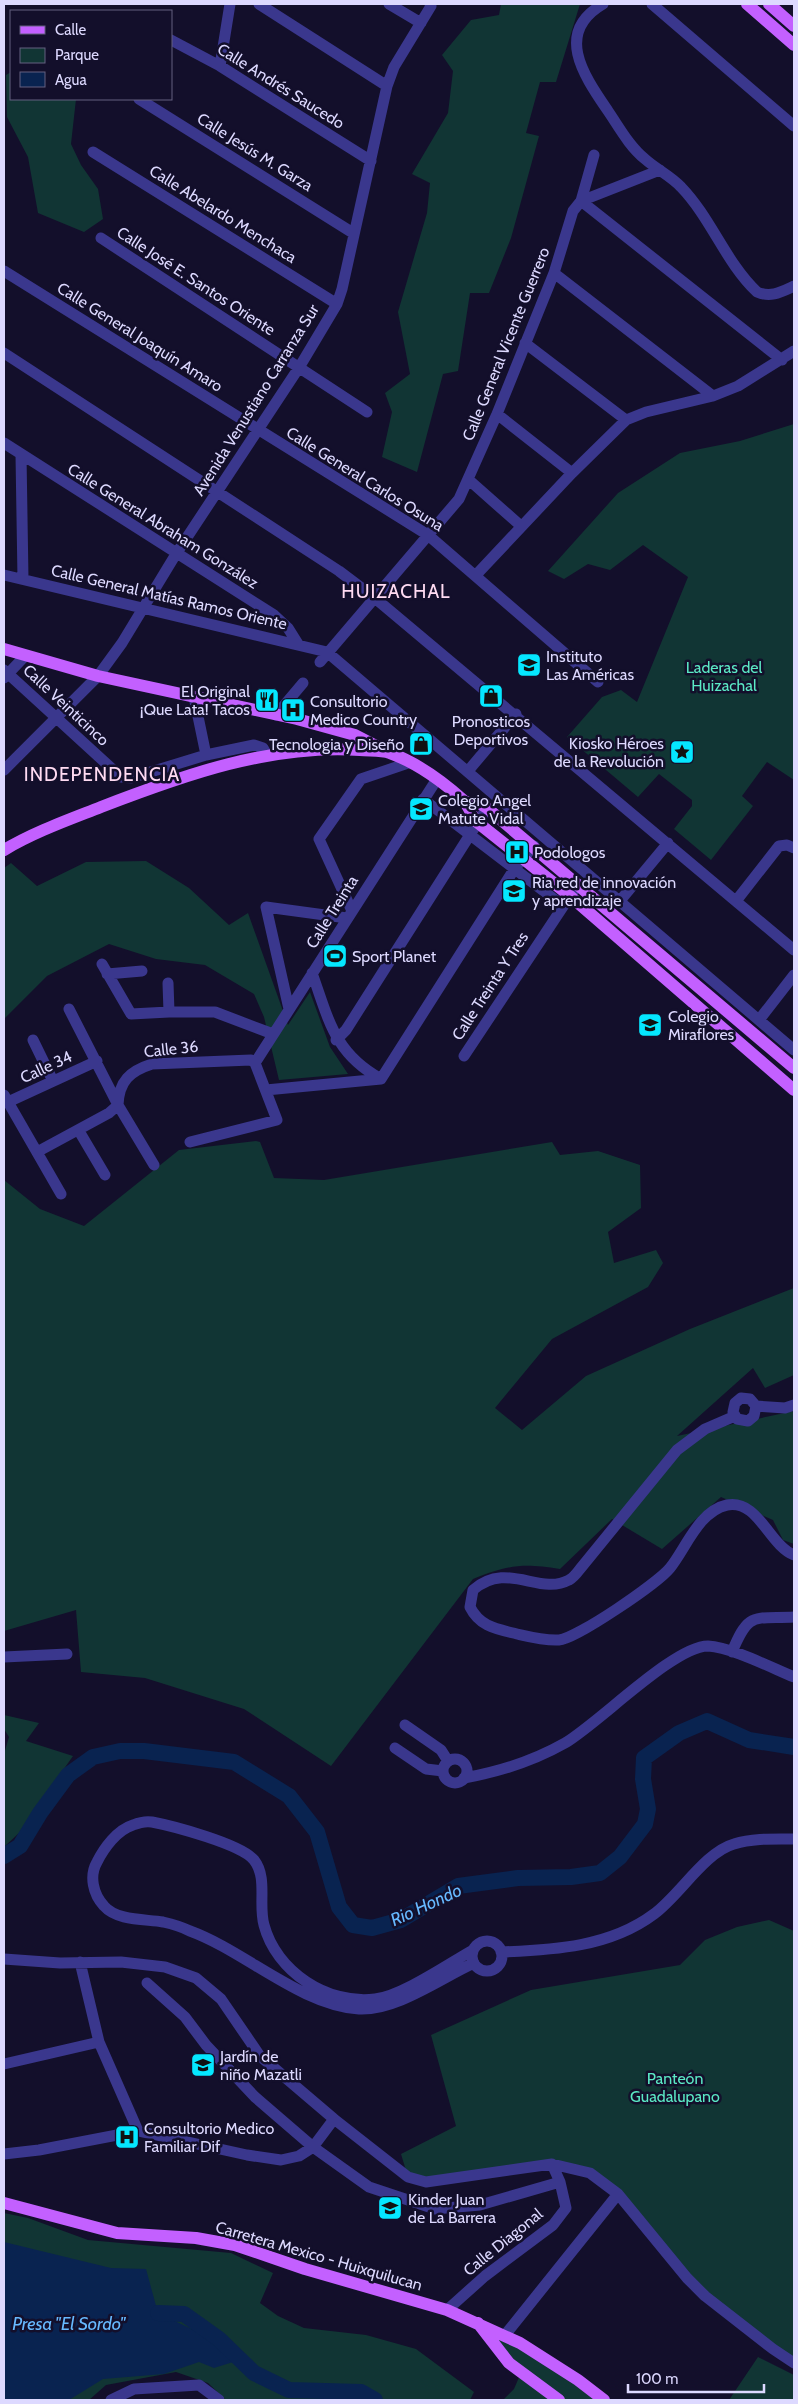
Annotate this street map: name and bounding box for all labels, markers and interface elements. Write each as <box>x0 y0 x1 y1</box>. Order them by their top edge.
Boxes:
legend <box>10 10 172 100</box>
text: Calle <box>55 21 86 39</box>
street label: Calle Andrés Saucedo <box>214 39 348 133</box>
text: Parque <box>55 46 99 64</box>
text: Agua <box>55 71 87 89</box>
street label: Calle Jesús M. Garza <box>194 109 317 195</box>
street label: Calle Abelardo Menchaca <box>146 161 300 267</box>
street label: Calle José E. Santos Oriente <box>113 223 279 339</box>
street label: Calle General Vicente Guerrero <box>458 244 554 443</box>
street label: Calle General Joaquín Amaro <box>54 278 226 396</box>
street label: Avenida Venustiano Carranza Sur <box>189 300 323 499</box>
street label: Calle General Carlos Osuna <box>283 423 447 535</box>
street label: Calle General Abraham González <box>64 459 262 593</box>
street label: Calle General Matías Ramos Oriente <box>49 561 289 633</box>
district label: HUIZACHAL <box>341 580 451 603</box>
place label: Instituto Las Américas <box>546 647 634 684</box>
school or university icon: Instituto Las Américas <box>516 652 542 678</box>
park label: Laderas del Huizachal <box>686 658 762 695</box>
street label: Calle Veinticinco <box>19 660 113 750</box>
place label: El Original ¡Que Lata! Tacos <box>140 682 250 719</box>
shop icon: Pronosticos Deportivos <box>478 683 504 709</box>
restaurant icon: El Original ¡Que Lata! Tacos <box>254 687 280 713</box>
place label: Consultorio Medico Country <box>310 692 417 729</box>
hospital icon: Consultorio Medico Country <box>280 697 306 723</box>
place label: Pronosticos Deportivos <box>452 712 531 749</box>
shop icon: Tecnologia y Diseño <box>408 731 434 757</box>
place label: Kiosko Héroes de la Revolución <box>554 734 664 771</box>
place label: Tecnologia y Diseño <box>269 735 404 754</box>
place icon: Kiosko Héroes de la Revolución <box>669 739 695 765</box>
district label: INDEPENDENCIA <box>24 763 180 786</box>
place label: Colegio Angel Matute Vidal <box>438 791 531 828</box>
school or university icon: Colegio Angel Matute Vidal <box>408 796 434 822</box>
hospital icon: Podologos <box>504 839 530 865</box>
place label: Podologos <box>534 843 606 862</box>
street label: Calle Treinta <box>302 872 362 952</box>
place label: Ria red de innovación y aprendizaje <box>532 873 676 910</box>
school or university icon: Ria red de innovación y aprendizaje <box>501 878 527 904</box>
street label: Calle Treinta Y Tres <box>448 928 532 1044</box>
sports icon: Sport Planet <box>322 943 348 969</box>
place label: Sport Planet <box>352 947 437 966</box>
place label: Colegio Miraflores <box>668 1007 735 1044</box>
school or university icon: Colegio Miraflores <box>637 1012 663 1038</box>
street label: Calle 36 <box>143 1037 199 1061</box>
street label: Calle 34 <box>17 1047 75 1087</box>
water label: Rio Hondo <box>387 1879 465 1931</box>
place label: Jardín de niño Mazatli <box>219 2047 302 2084</box>
school or university icon: Jardín de niño Mazatli <box>190 2052 216 2078</box>
park label: Panteón Guadalupano <box>630 2069 720 2106</box>
place label: Consultorio Medico Familiar Dif <box>144 2119 274 2156</box>
hospital icon: Consultorio Medico Familiar Dif <box>114 2124 140 2150</box>
place label: Kinder Juan de La Barrera <box>408 2190 496 2227</box>
school or university icon: Kinder Juan de La Barrera <box>377 2195 403 2221</box>
street label: Calle Diagonal <box>459 2204 547 2280</box>
street label: Carretera Mexico - Huixquilucan <box>213 2217 425 2295</box>
water label: Presa "El Sordo" <box>12 2313 127 2335</box>
scale bar <box>628 2362 764 2394</box>
text: 100 m <box>636 2370 678 2388</box>

